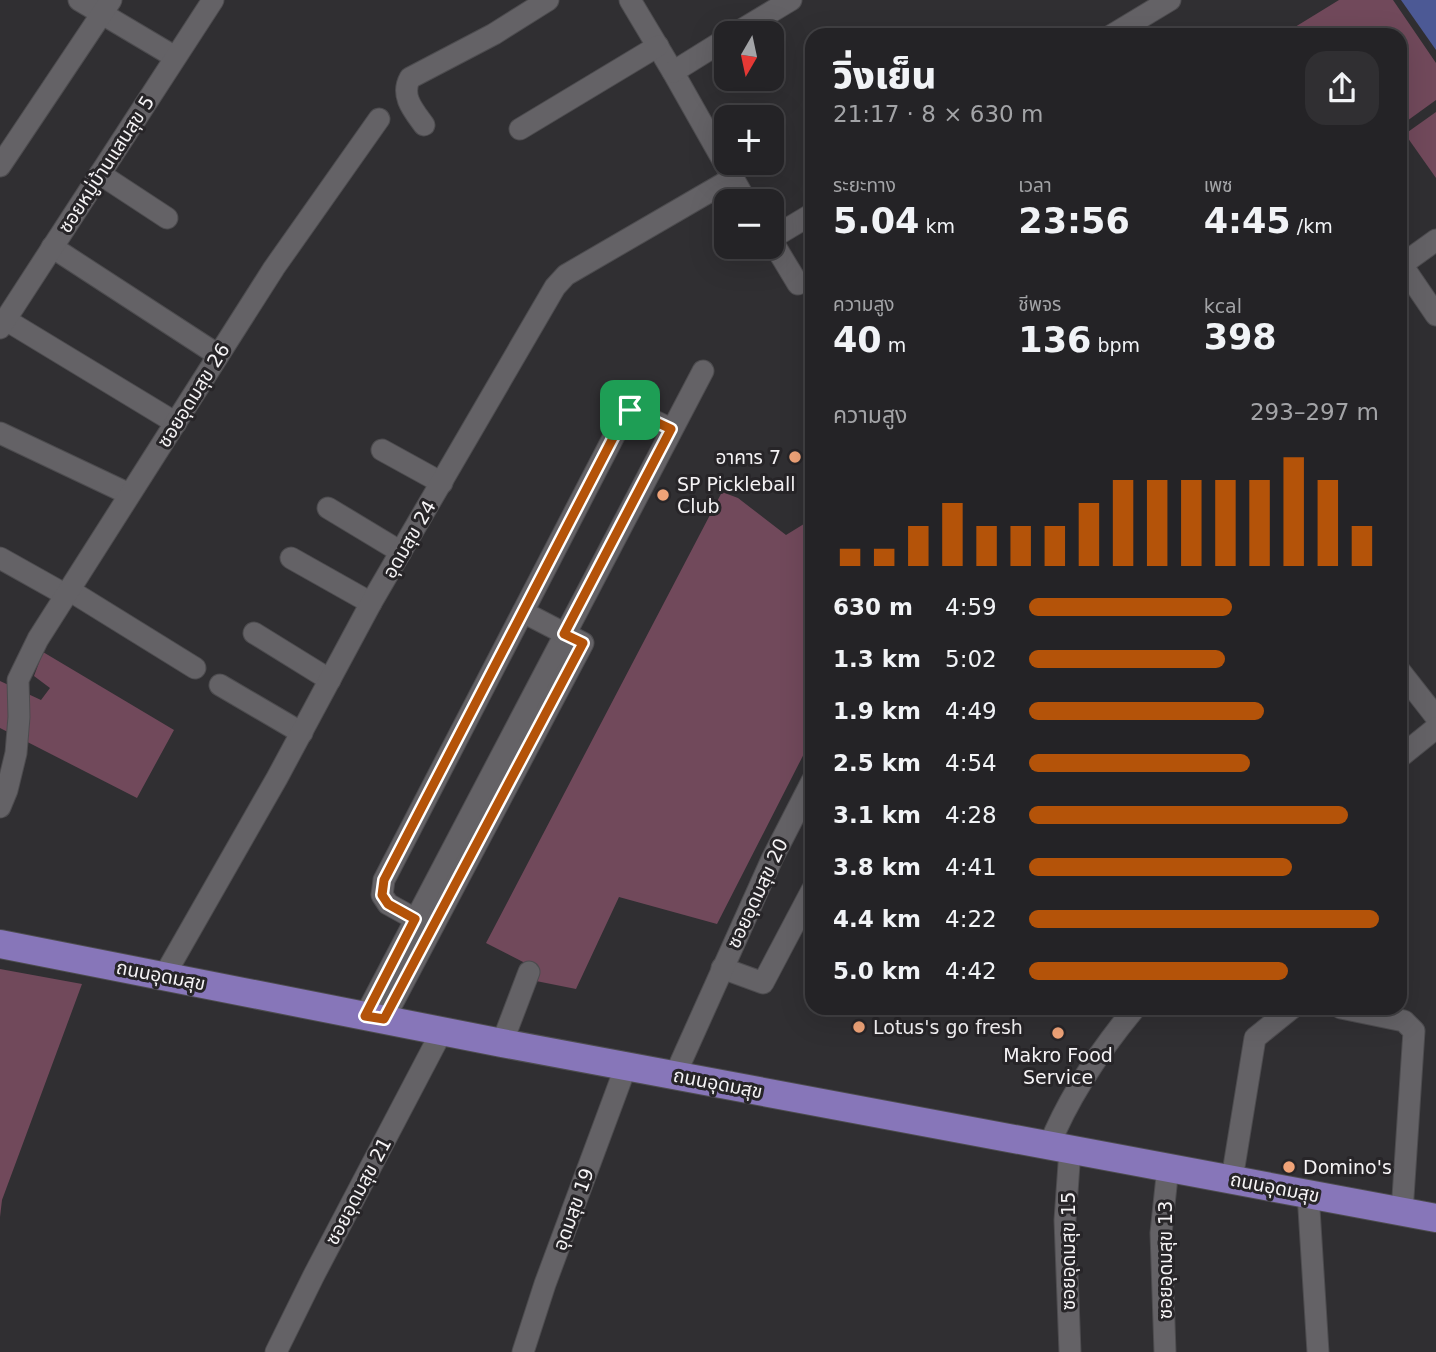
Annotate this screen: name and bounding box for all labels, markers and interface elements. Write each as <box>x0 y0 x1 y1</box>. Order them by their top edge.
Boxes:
north arrow <box>714 21 784 91</box>
map controls <box>714 21 784 259</box>
button: share <box>1305 51 1379 125</box>
text: วิ่งเย็น <box>833 53 936 97</box>
street label: ซอยหมู่บ้านแสนสุข 5 <box>53 91 160 238</box>
text: 21:17 · 8 × 630 m <box>833 101 1043 127</box>
button: + <box>714 105 784 175</box>
text: ระยะทาง <box>833 174 896 196</box>
text: เวลา <box>1018 174 1052 196</box>
text: เพซ <box>1204 174 1233 196</box>
button: − <box>714 189 784 259</box>
text: 5.04 <box>833 201 919 241</box>
text: 23:56 <box>1018 201 1130 241</box>
text: 4:45 <box>1204 201 1291 241</box>
text: km <box>919 215 955 237</box>
text: /km <box>1291 215 1333 237</box>
text: ความสูง <box>833 293 894 315</box>
text: ชีพจร <box>1018 293 1061 315</box>
text: kcal <box>1204 295 1242 317</box>
text: 398 <box>1204 317 1277 357</box>
text: 40 <box>833 320 882 360</box>
text: 136 <box>1018 320 1091 360</box>
text: m <box>882 334 906 356</box>
text: bpm <box>1091 334 1140 356</box>
street label: ซอยอุดมสุข 26 <box>152 339 235 452</box>
pin <box>600 380 660 440</box>
icon: arrive <box>611 391 649 429</box>
text: 293–297 m <box>1250 399 1379 425</box>
text: ความสูง <box>833 402 907 428</box>
place label: อาคาร 7 <box>716 446 781 468</box>
marker: อาคาร 7 <box>787 449 803 465</box>
place label: SP Pickleball Club <box>677 473 796 517</box>
marker: SP Pickleball Club <box>655 487 671 503</box>
street label: อุดมสุข 24 <box>378 496 441 582</box>
text: 630 m <box>833 594 913 620</box>
text: 4:59 <box>945 594 997 620</box>
text: 1.3 km <box>833 646 921 672</box>
text: 5:02 <box>945 646 997 672</box>
text: 1.9 km <box>833 698 921 724</box>
text: 4:49 <box>945 698 997 724</box>
text: 2.5 km <box>833 750 921 776</box>
text: 4:54 <box>945 750 997 776</box>
text: 3.1 km <box>833 802 921 828</box>
text: 4:28 <box>945 802 997 828</box>
street label: ซอยอุดมสุข 20 <box>722 835 793 952</box>
text: 3.8 km <box>833 854 921 880</box>
text: 4:41 <box>945 854 997 880</box>
text: 4.4 km <box>833 906 921 932</box>
text: 4:22 <box>945 906 997 932</box>
street label: ถนนอุดมสุข <box>114 956 207 995</box>
text: 5.0 km <box>833 958 921 984</box>
text: 4:42 <box>945 958 997 984</box>
place label: Lotus's go fresh <box>873 1016 1023 1038</box>
marker: Lotus's go fresh <box>851 1019 867 1035</box>
marker: Makro Food Service <box>1050 1025 1066 1041</box>
place label: Makro Food Service <box>1003 1044 1113 1088</box>
street label: ถนนอุดมสุข <box>671 1064 764 1103</box>
street label: ซอยอุดมสุข 21 <box>320 1134 396 1249</box>
place label: Domino's <box>1303 1156 1392 1178</box>
marker: Domino's <box>1281 1159 1297 1175</box>
street label: อุดมสุข 19 <box>548 1165 599 1253</box>
street label: ถนนอุดมสุข <box>1228 1168 1321 1207</box>
street label: ซอยอุดมสุข 15 <box>1057 1192 1080 1310</box>
street label: ซอยอุดมสุข 13 <box>1154 1201 1177 1319</box>

